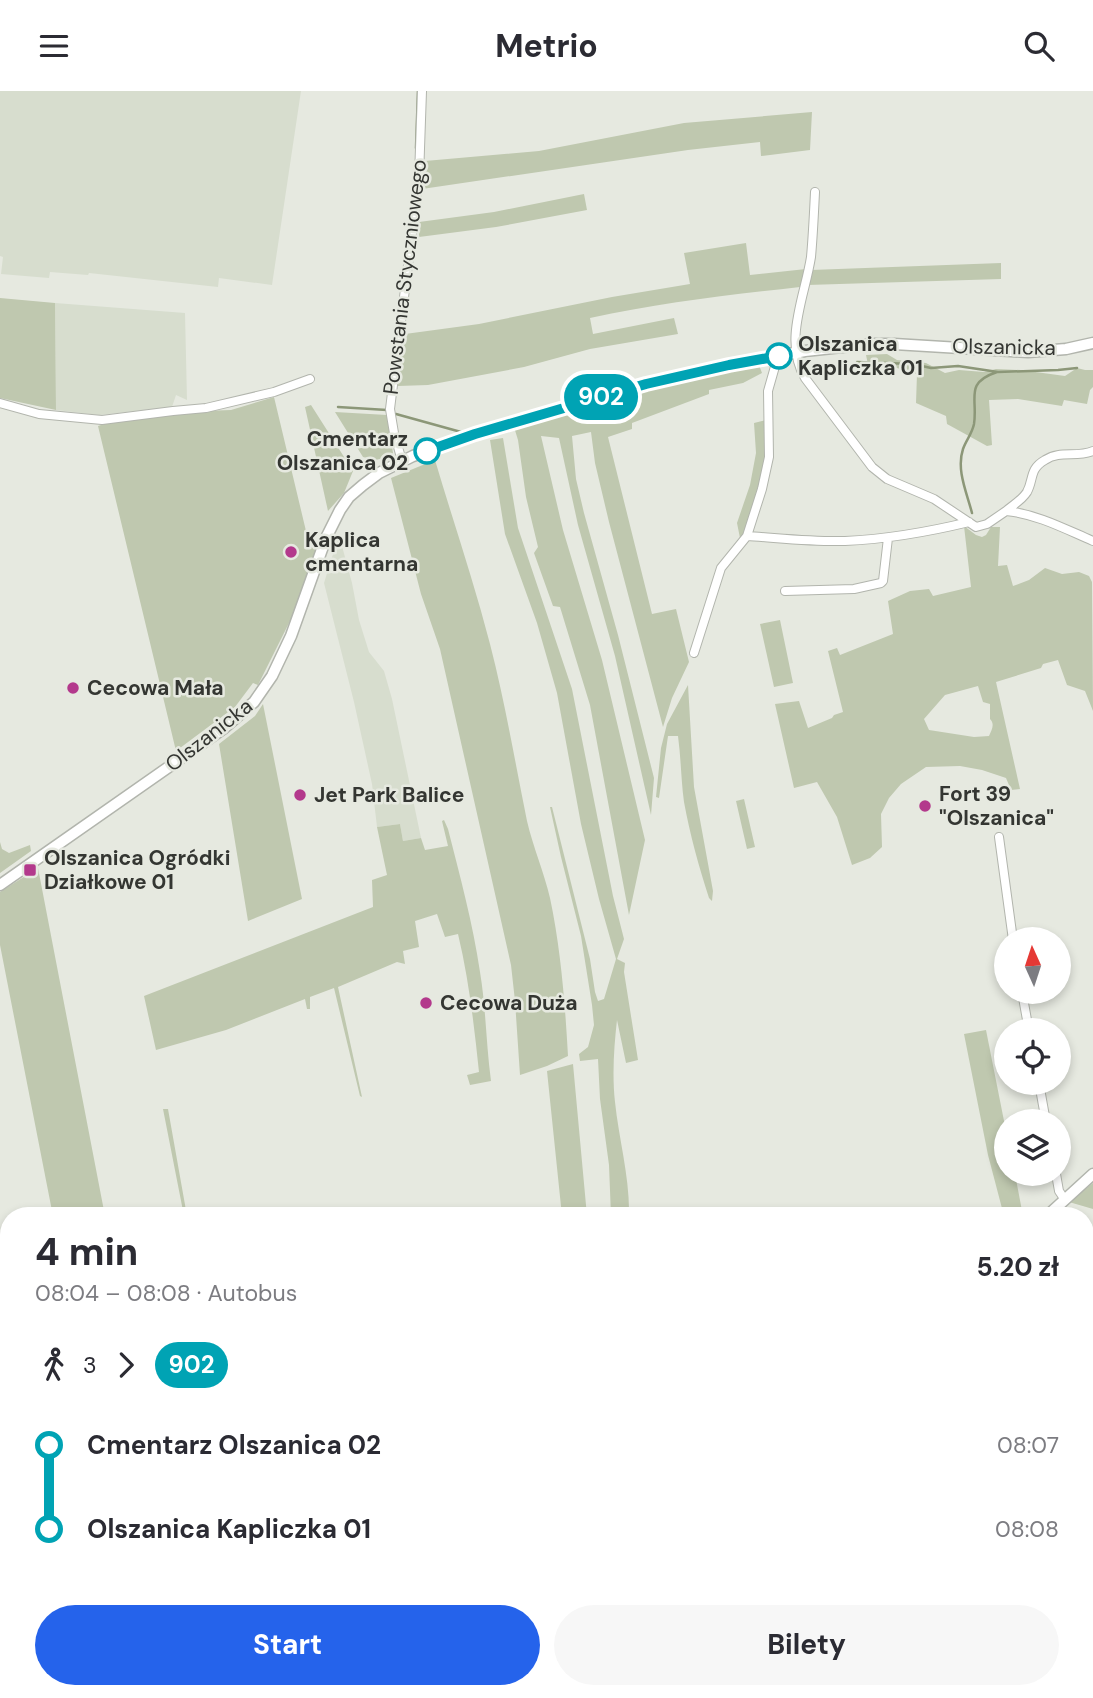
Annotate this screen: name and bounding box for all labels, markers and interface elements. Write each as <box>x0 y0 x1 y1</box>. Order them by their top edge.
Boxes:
text: Metrio <box>495 25 598 67</box>
icon: menu <box>35 27 73 65</box>
icon: search <box>1020 27 1058 65</box>
street label: Powstania Styczniowego <box>377 158 433 396</box>
place label: Olszanica Kapliczka 01 <box>798 330 923 382</box>
street label: Olszanicka <box>952 332 1056 362</box>
marker: Olszanica Kapliczka 01 <box>766 343 792 369</box>
line badge: 902 <box>561 374 641 420</box>
text: 902 <box>578 381 624 412</box>
place label: Cmentarz Olszanica 02 <box>277 425 408 477</box>
marker: Cmentarz Olszanica 02 <box>414 438 440 464</box>
place label: Kaplica cmentarna <box>305 526 418 578</box>
marker: Kaplica cmentarna <box>283 544 299 560</box>
place label: Cecowa Mała <box>87 674 224 702</box>
marker: Cecowa Mała <box>65 680 81 696</box>
street label: Olszanicka <box>160 692 258 778</box>
place label: Fort 39 "Olszanica" <box>939 780 1054 832</box>
place label: Jet Park Balice <box>314 781 465 809</box>
marker: Jet Park Balice <box>292 787 308 803</box>
marker: Fort 39 "Olszanica" <box>917 798 933 814</box>
place label: Olszanica Ogródki Działkowe 01 <box>44 844 230 896</box>
marker: Olszanica Ogródki Działkowe 01 <box>22 862 38 878</box>
north arrow <box>994 927 1071 1005</box>
map controls <box>994 927 1071 1186</box>
place label: Cecowa Duża <box>440 989 578 1017</box>
marker: Cecowa Duża <box>418 995 434 1011</box>
button: locate <box>994 1018 1071 1095</box>
button: layers <box>994 1109 1071 1186</box>
text: 4 min <box>35 1227 138 1277</box>
text: 5.20 zł <box>977 1250 1059 1284</box>
text: 08:04 – 08:08 · Autobus <box>35 1278 297 1308</box>
icon: walk <box>35 1346 73 1384</box>
icon: forward <box>107 1346 145 1384</box>
text: 902 <box>169 1349 214 1380</box>
text: 3 <box>83 1350 97 1380</box>
text: Cmentarz Olszanica 02 <box>87 1428 381 1462</box>
text: 08:07 <box>997 1430 1059 1460</box>
text: Olszanica Kapliczka 01 <box>87 1512 371 1546</box>
text: 08:08 <box>995 1514 1059 1544</box>
button: Start <box>35 1605 540 1685</box>
button: Bilety <box>554 1605 1059 1685</box>

